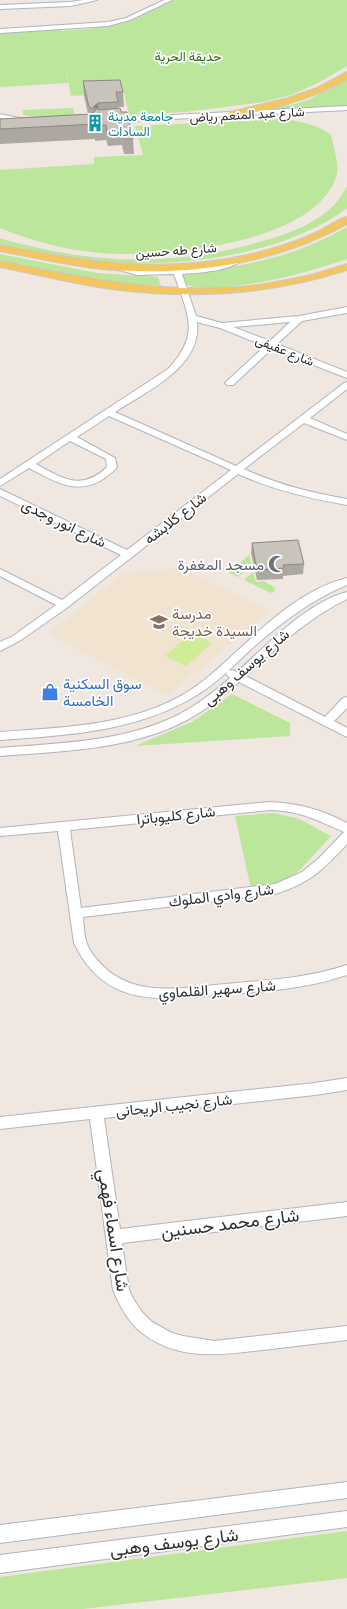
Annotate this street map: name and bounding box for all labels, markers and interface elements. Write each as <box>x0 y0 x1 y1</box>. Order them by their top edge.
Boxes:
park label: حديقة الحرية <box>154 46 222 66</box>
street label: شارع عبد المنعم رياض <box>189 101 305 127</box>
place label: جامعة مدينة السادات <box>108 106 173 141</box>
building icon: جامعة مدينة السادات <box>85 113 105 133</box>
street label: شارع طه حسين <box>135 237 217 263</box>
street label: شارع عفيفى <box>253 329 317 371</box>
street label: شارع كلابشه <box>139 486 211 550</box>
street label: شارع انور وجدى <box>18 493 110 553</box>
place label: مسجد المغفرة <box>178 553 264 576</box>
mosque icon: مسجد المغفرة <box>267 554 287 574</box>
place label: مدرسة السيدة خديجة <box>172 602 257 642</box>
school or university icon: مدرسة السيدة خديجة <box>149 612 169 632</box>
street label: شارع يوسف وهبى <box>198 623 294 711</box>
place label: سوق السكنية الخامسة <box>63 672 142 712</box>
shop icon: سوق السكنية الخامسة <box>40 682 60 702</box>
street label: شارع كليوباترا <box>135 799 217 831</box>
street label: شارع وادي الملوك <box>167 877 275 915</box>
street label: شارع سهير القلماوي <box>158 973 277 1007</box>
street label: شارع نجيب الريحانى <box>115 1087 234 1123</box>
street label: شارع اسماء فهمي <box>89 1167 137 1294</box>
street label: شارع محمد حسنين <box>159 1201 301 1245</box>
street label: شارع يوسف وهبى <box>108 1521 240 1563</box>

